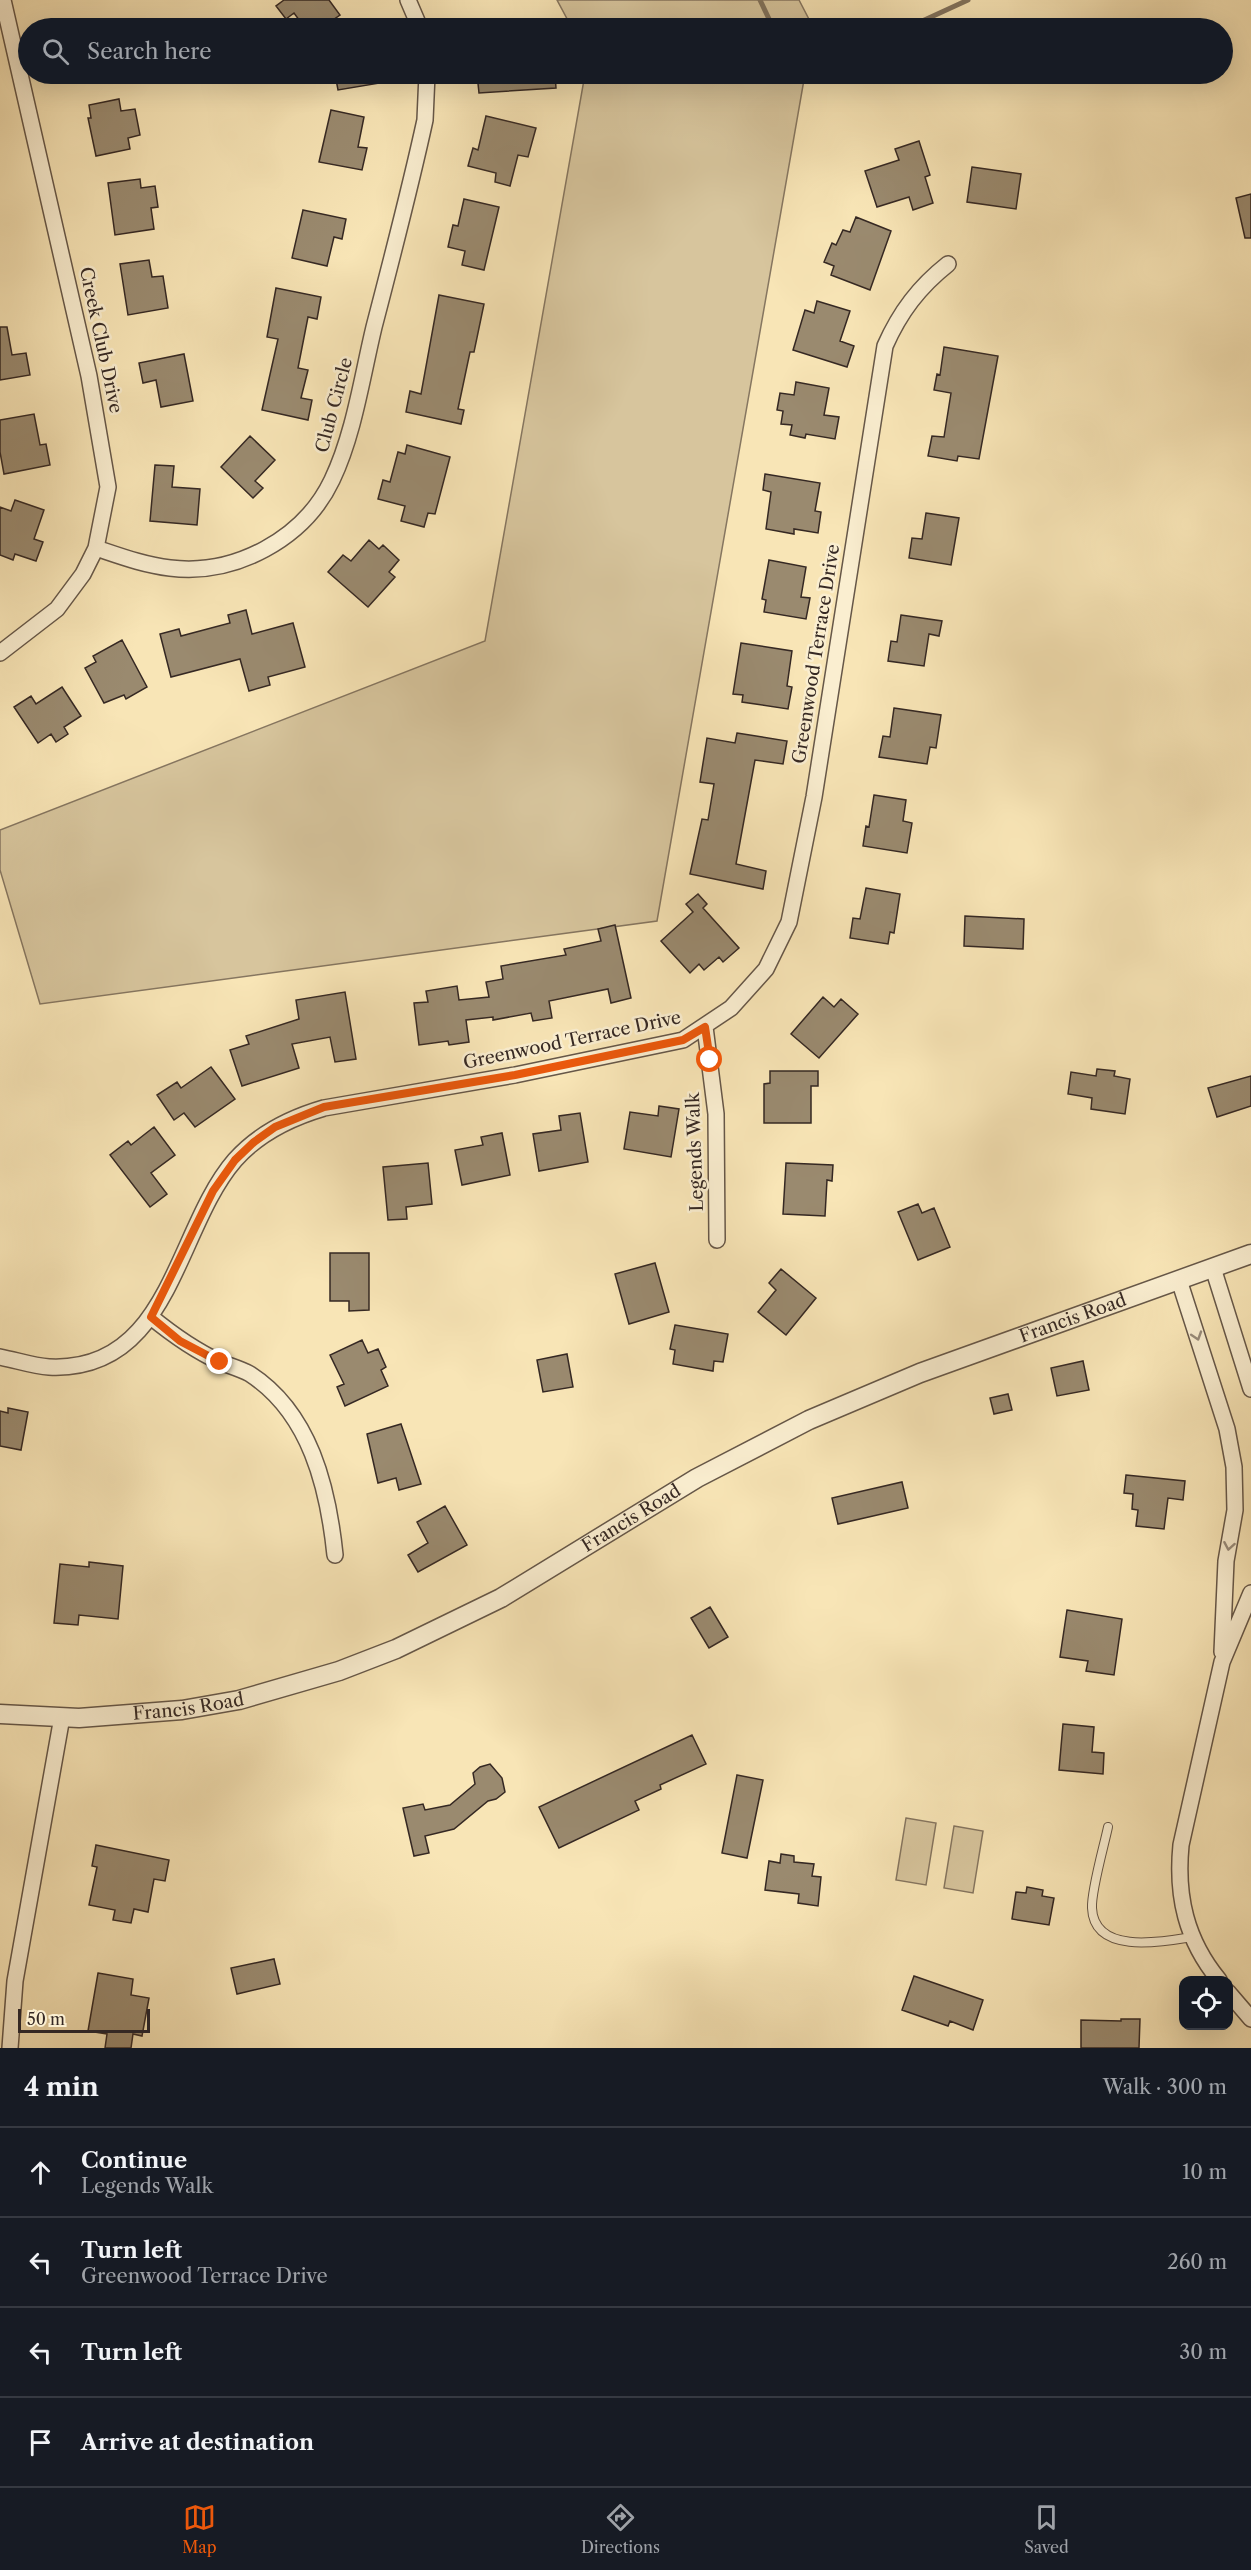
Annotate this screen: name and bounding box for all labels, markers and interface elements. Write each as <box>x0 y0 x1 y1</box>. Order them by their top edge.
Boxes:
search box <box>18 18 1233 84</box>
icon: search <box>39 35 72 68</box>
text: Search here <box>87 38 212 65</box>
street label: Creek Club Drive <box>75 265 127 415</box>
street label: Club Circle <box>311 355 357 455</box>
street label: Greenwood Terrace Drive <box>788 543 844 765</box>
street label: Greenwood Terrace Drive <box>461 1006 683 1074</box>
route start <box>696 1046 722 1072</box>
street label: Legends Walk <box>682 1091 708 1212</box>
street label: Francis Road <box>1016 1289 1129 1347</box>
one-way arrow <box>1190 1330 1202 1341</box>
route end <box>206 1348 232 1374</box>
street label: Francis Road <box>578 1480 685 1557</box>
one-way arrow <box>1223 1540 1236 1550</box>
street label: Francis Road <box>132 1688 246 1725</box>
map controls <box>1179 1976 1233 2030</box>
button: locate <box>1179 1976 1233 2030</box>
scale bar <box>18 2006 150 2034</box>
text: 50 m <box>27 2009 65 2029</box>
text: 4 min <box>24 2071 99 2103</box>
text: Walk · 300 m <box>1103 2075 1227 2099</box>
text: Continue <box>81 2147 187 2174</box>
icon: ahead <box>24 2156 57 2189</box>
text: 10 m <box>1182 2160 1227 2184</box>
text: Legends Walk <box>81 2174 213 2198</box>
text: Turn left <box>81 2237 182 2264</box>
icon: left <box>24 2246 57 2279</box>
text: 260 m <box>1167 2250 1227 2274</box>
text: Greenwood Terrace Drive <box>81 2264 328 2288</box>
icon: left <box>24 2336 57 2369</box>
text: Turn left <box>81 2339 182 2366</box>
text: 30 m <box>1179 2340 1227 2364</box>
icon: arrive <box>24 2426 57 2459</box>
text: Arrive at destination <box>81 2429 314 2456</box>
tab: Map <box>182 2501 217 2557</box>
tab: Directions <box>581 2501 660 2557</box>
tab: Saved <box>1024 2501 1069 2557</box>

